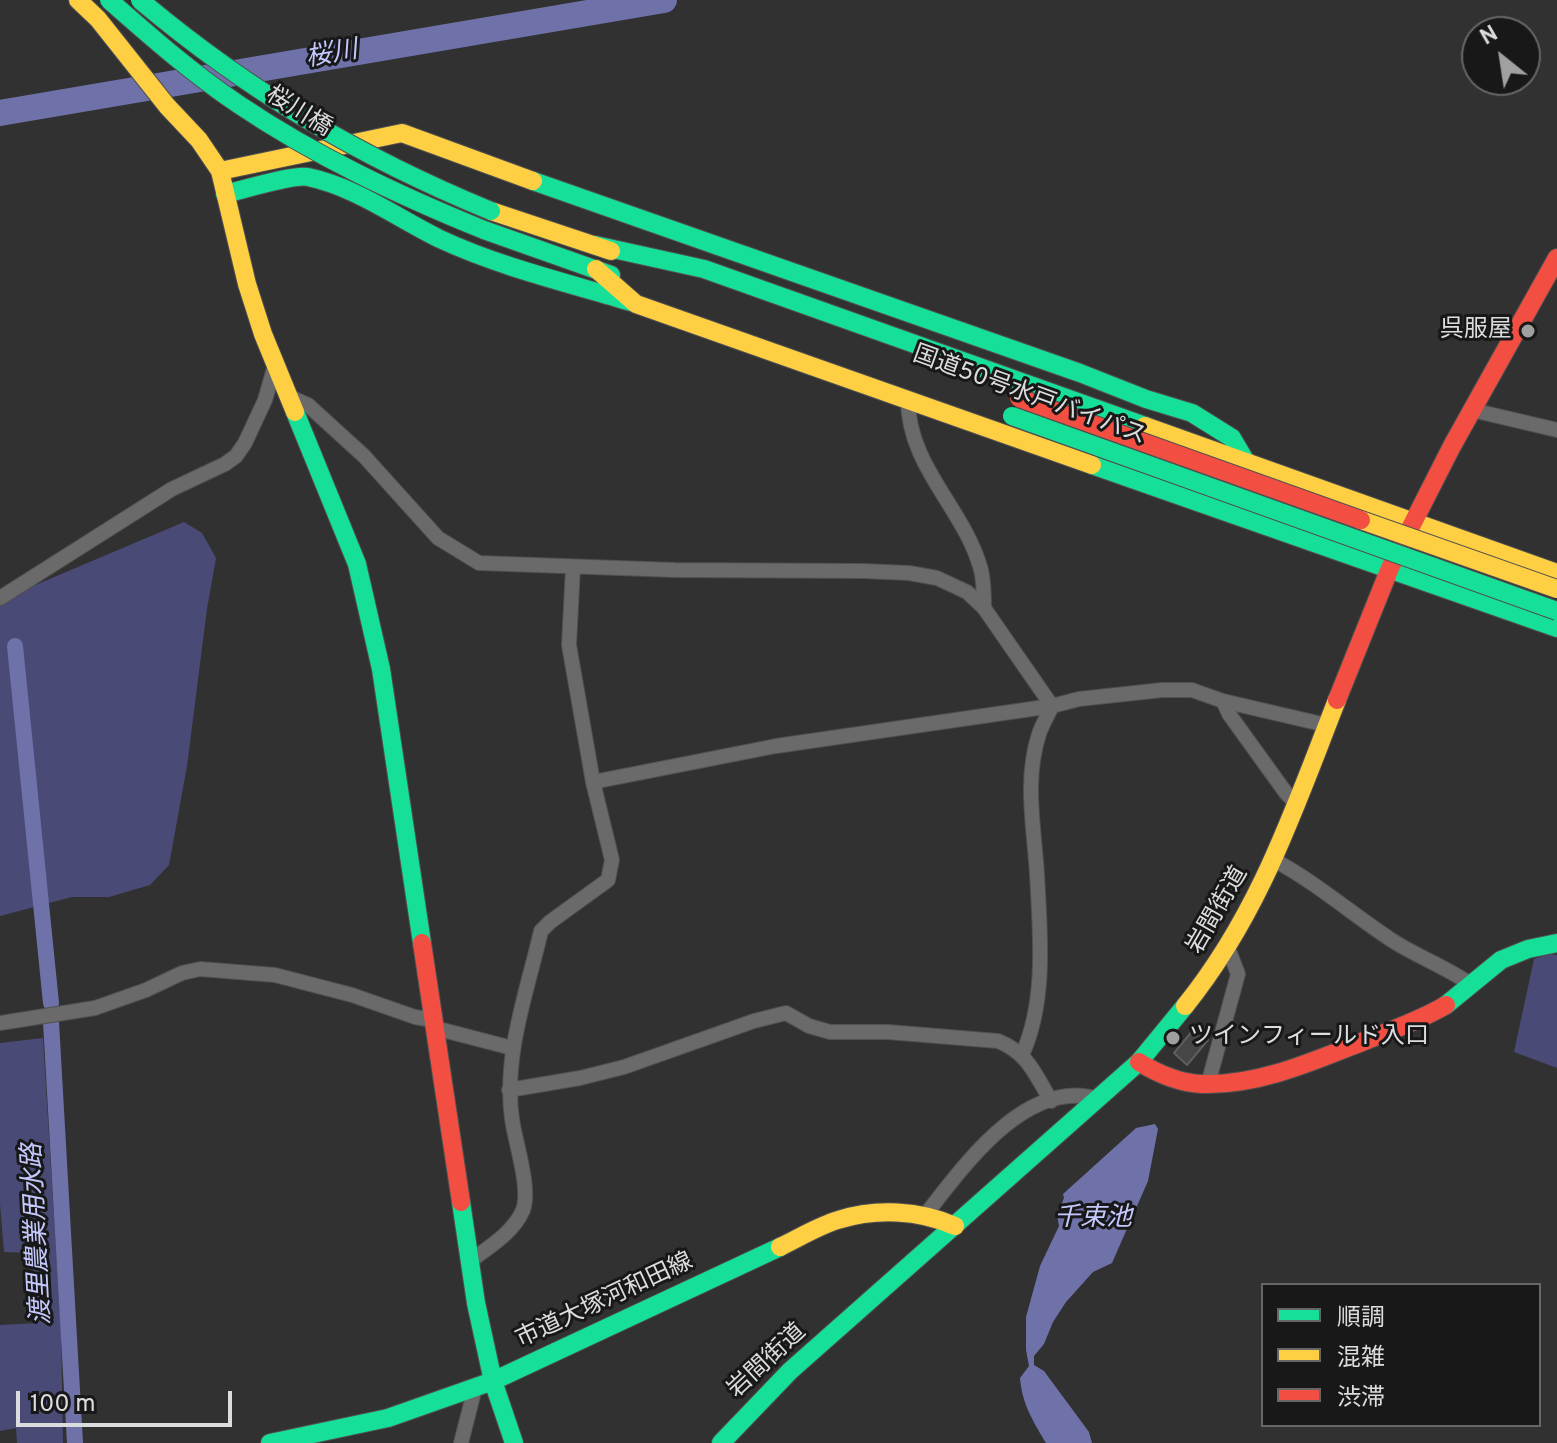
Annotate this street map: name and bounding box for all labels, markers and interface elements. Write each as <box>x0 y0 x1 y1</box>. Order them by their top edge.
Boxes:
north arrow <box>1461 16 1541 96</box>
text: N <box>1476 21 1503 52</box>
water label: 桜川 <box>304 36 360 76</box>
street label: 桜川橋 <box>260 82 336 144</box>
place label: 呉服屋 <box>1440 317 1512 345</box>
marker: 呉服屋 <box>1519 322 1537 340</box>
street label: 国道50号水戸バイパス <box>908 341 1150 453</box>
street label: 岩間街道 <box>1183 862 1255 960</box>
place label: ツインフィールド入口 <box>1189 1024 1429 1052</box>
marker: ツインフィールド入口 <box>1164 1029 1182 1047</box>
water label: 渡里農業用水路 <box>19 1142 59 1326</box>
water label: 千束池 <box>1054 1204 1132 1236</box>
street label: 市道大塚河和田線 <box>512 1248 698 1356</box>
legend <box>1261 1283 1541 1427</box>
text: 順調 <box>1337 1304 1385 1334</box>
street label: 岩間街道 <box>723 1319 813 1405</box>
text: 混雑 <box>1337 1344 1385 1374</box>
scale bar <box>20 1375 236 1425</box>
text: 渋滞 <box>1337 1384 1385 1414</box>
text: 100 m <box>30 1390 96 1420</box>

